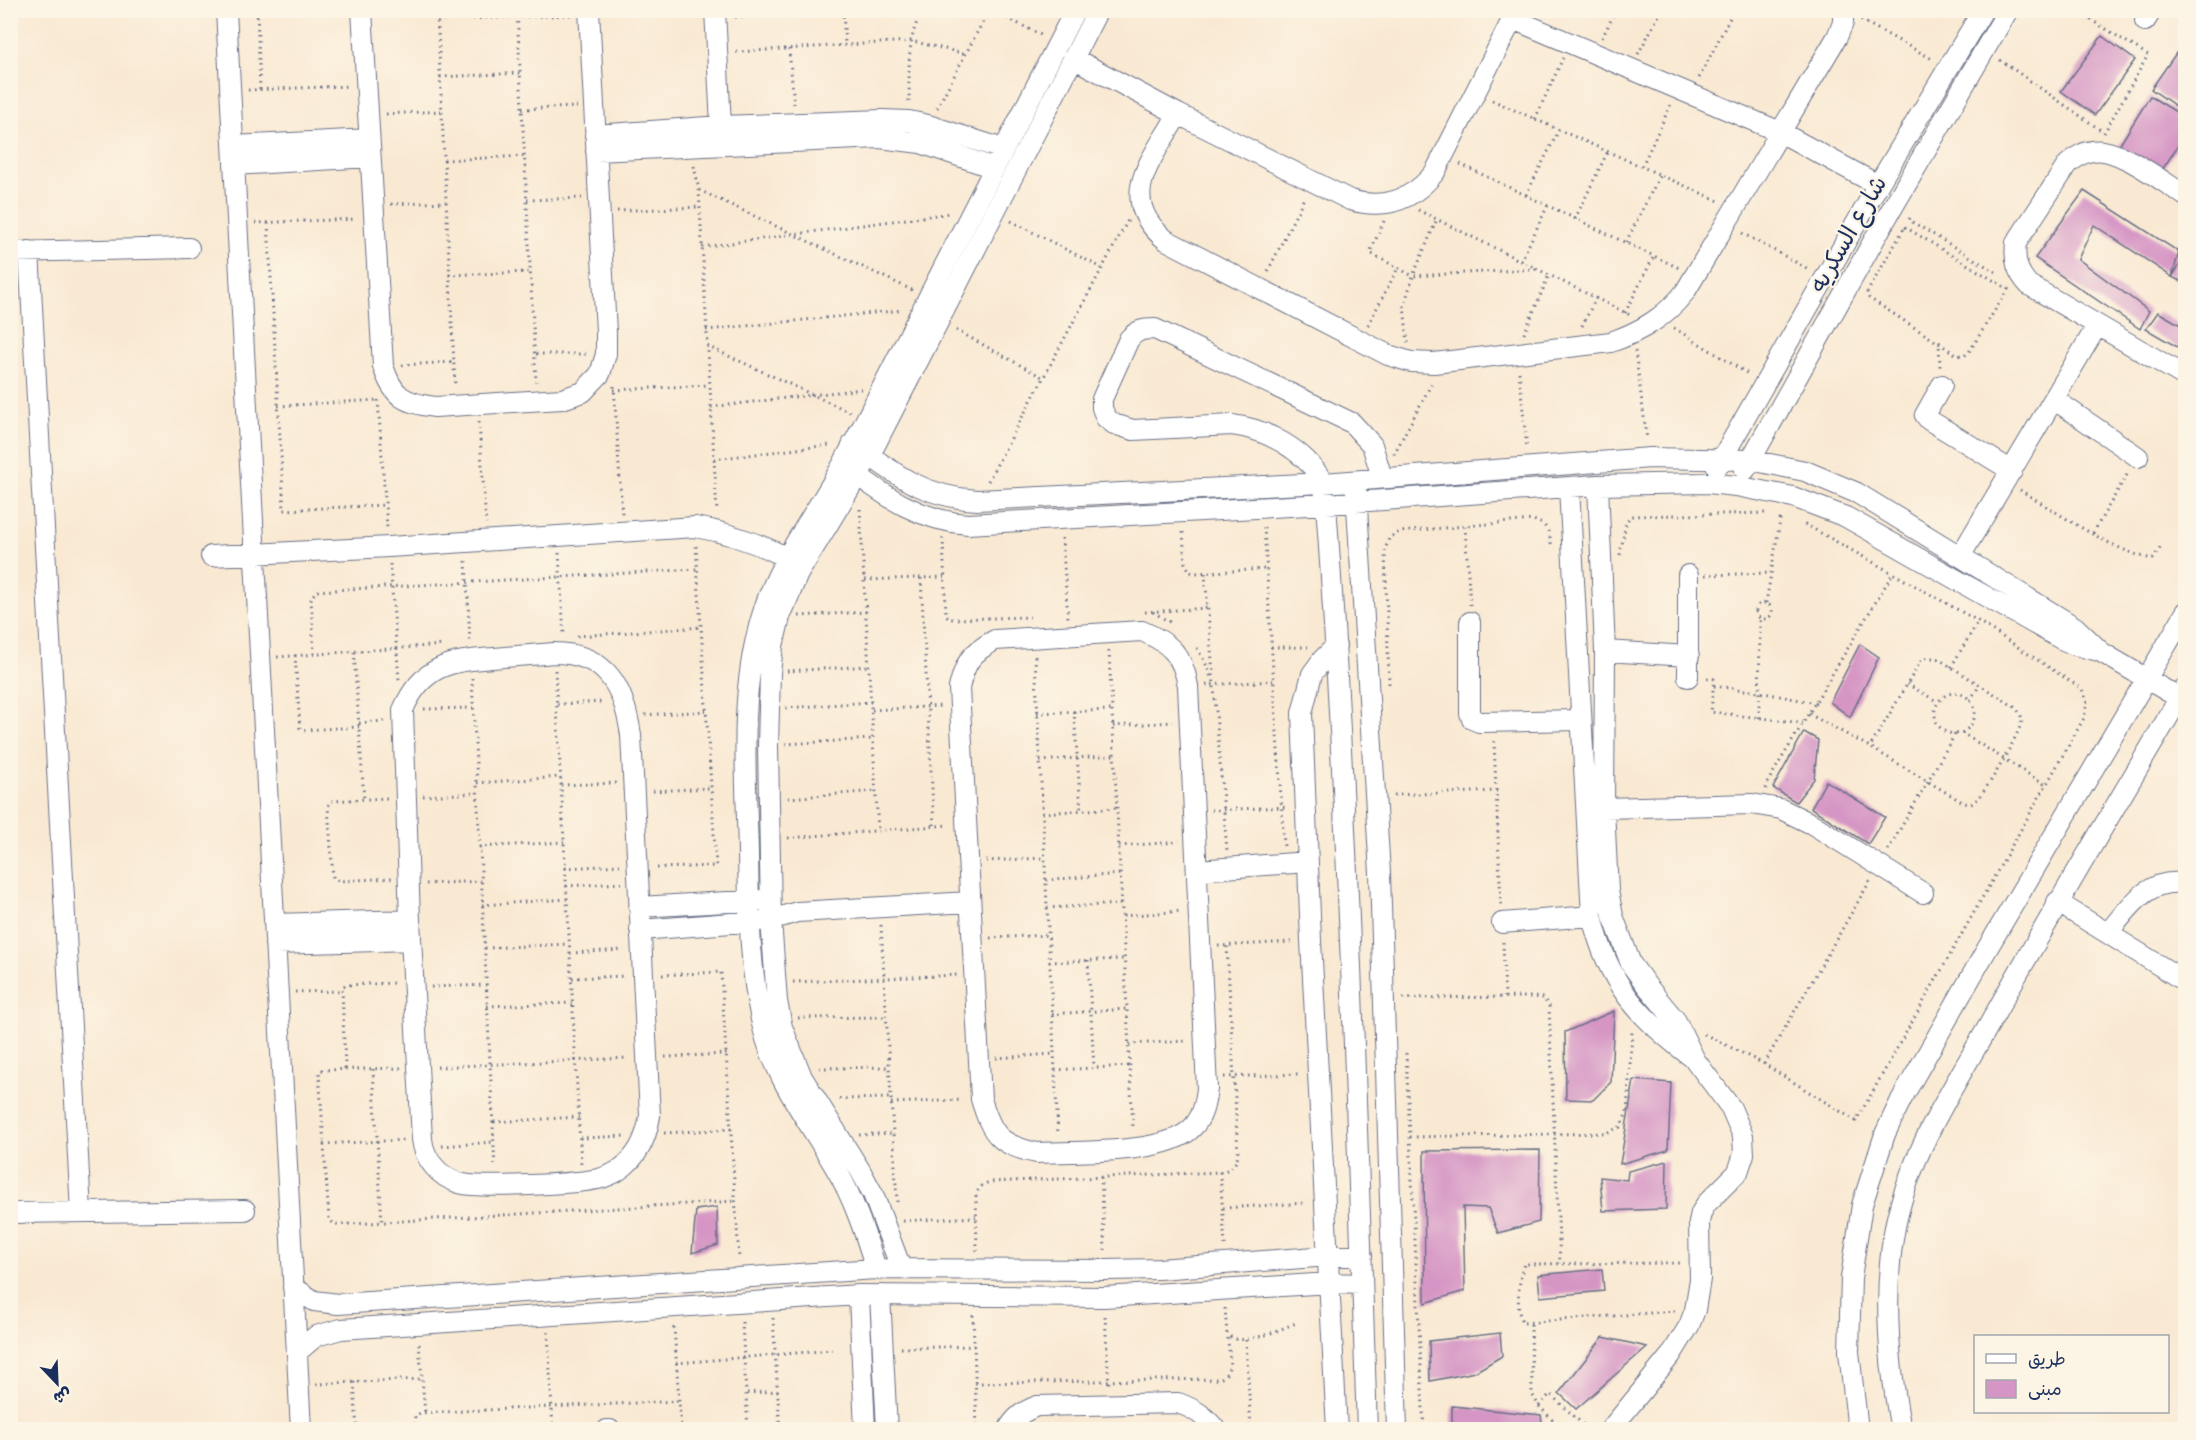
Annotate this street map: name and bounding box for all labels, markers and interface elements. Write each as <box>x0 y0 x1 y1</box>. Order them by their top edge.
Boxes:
street label: شارع السكريه <box>1803 170 1895 299</box>
legend <box>1974 1335 2169 1413</box>
text: طريق <box>2028 1348 2066 1370</box>
north arrow <box>27 1353 87 1413</box>
text: مبنى <box>2028 1378 2062 1400</box>
text: ش <box>50 1383 74 1409</box>

